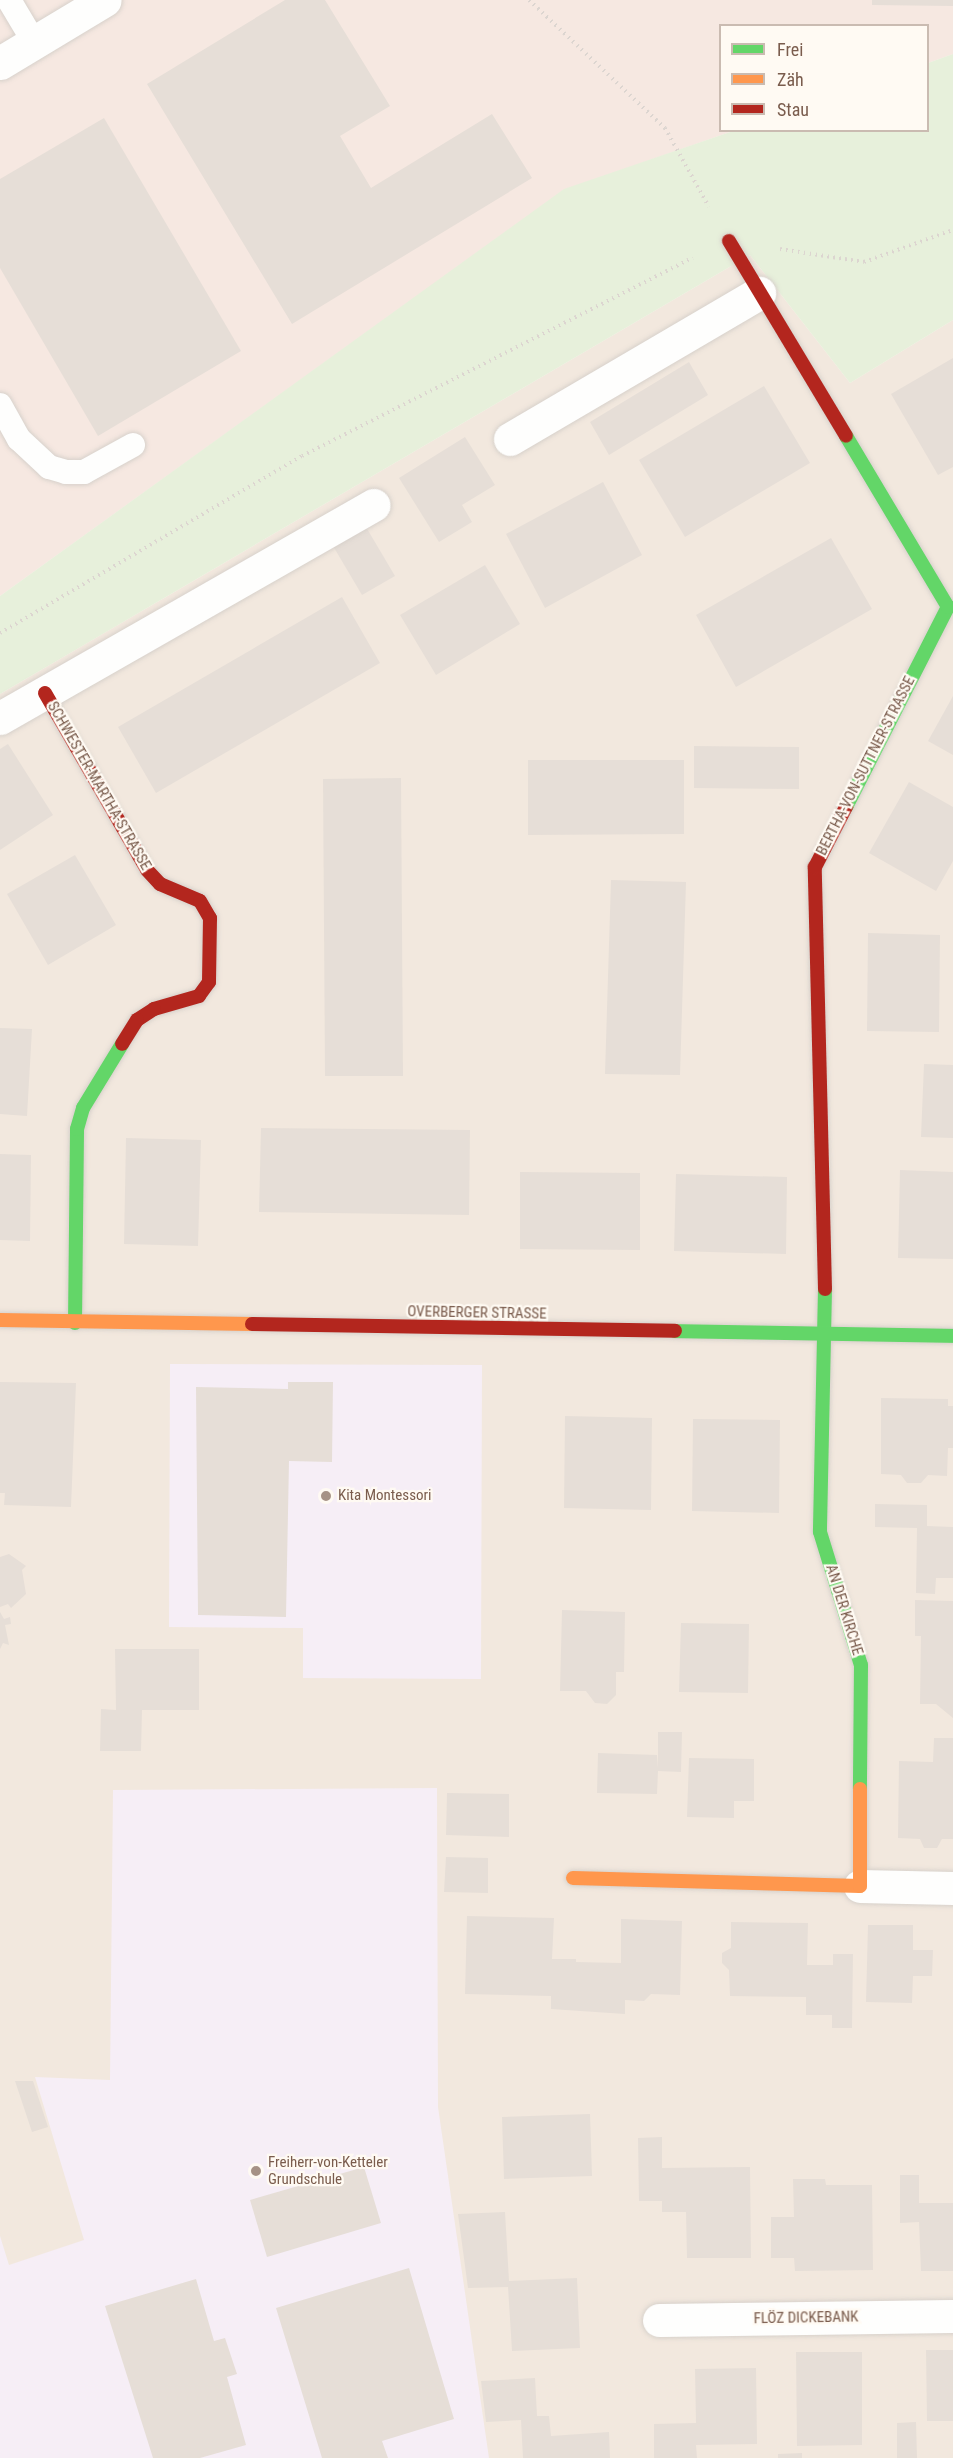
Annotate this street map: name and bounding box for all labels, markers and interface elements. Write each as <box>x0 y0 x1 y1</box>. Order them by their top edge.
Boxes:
legend <box>719 24 929 132</box>
text: Frei <box>777 39 803 60</box>
text: Zäh <box>777 69 804 90</box>
text: Stau <box>777 99 809 120</box>
street label: BERTHA-VON-SUTTNER-STRASSE <box>813 673 919 859</box>
street label: SCHWESTER-MARTHA-STRASSE <box>43 699 155 873</box>
street label: OVERBERGER STRASSE <box>407 1303 547 1323</box>
place label: Kita Montessori <box>338 1487 432 1505</box>
marker: Kita Montessori <box>319 1489 333 1503</box>
street label: AN DER KIRCHE <box>822 1562 866 1658</box>
place label: Freiherr-von-Ketteler Grundschule <box>268 2153 388 2188</box>
marker: Freiherr-von-Ketteler Grundschule <box>249 2164 263 2178</box>
street label: FLÖZ DICKEBANK <box>753 2308 859 2328</box>

